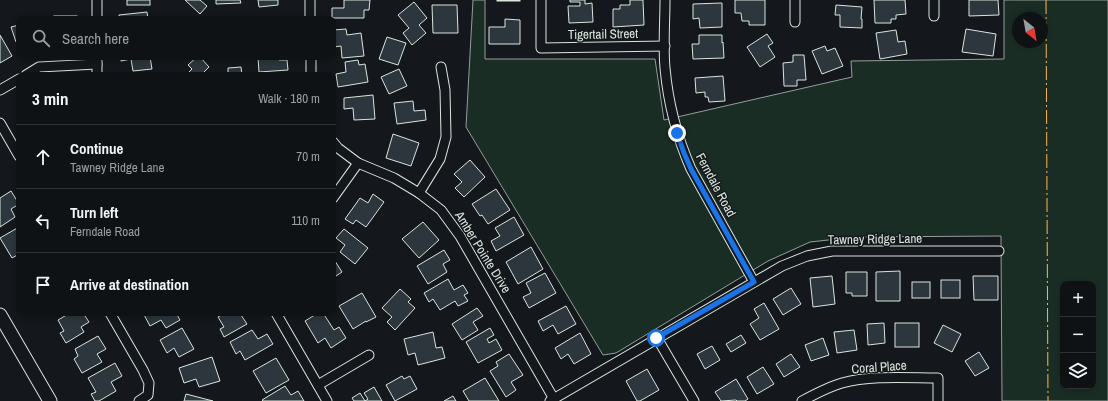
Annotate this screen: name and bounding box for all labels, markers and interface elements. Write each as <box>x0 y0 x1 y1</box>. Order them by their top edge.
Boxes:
north arrow <box>1012 12 1048 48</box>
search box <box>16 16 336 60</box>
street label: Tigertail Street <box>568 25 638 43</box>
icon: search <box>30 27 52 49</box>
text: Search here <box>62 28 129 49</box>
text: 3 min <box>32 87 68 110</box>
text: Walk · 180 m <box>258 90 320 107</box>
route end <box>668 124 686 142</box>
text: Continue <box>70 138 123 159</box>
icon: ahead <box>32 146 54 168</box>
text: 70 m <box>296 148 320 165</box>
street label: Ferndale Road <box>692 150 740 220</box>
text: Tawney Ridge Lane <box>70 159 164 176</box>
text: Turn left <box>70 202 118 223</box>
street label: Amber Pointe Drive <box>450 207 515 296</box>
icon: left <box>32 210 54 232</box>
text: 110 m <box>291 212 320 229</box>
text: Ferndale Road <box>70 223 140 240</box>
street label: Tawney Ridge Lane <box>828 230 922 248</box>
icon: arrive <box>32 274 54 296</box>
text: Arrive at destination <box>70 274 189 295</box>
map controls <box>1060 281 1096 389</box>
button: + <box>1060 281 1096 317</box>
button: − <box>1060 317 1096 353</box>
route start <box>647 329 665 347</box>
button: layers <box>1060 353 1096 389</box>
street label: Coral Place <box>851 357 907 377</box>

